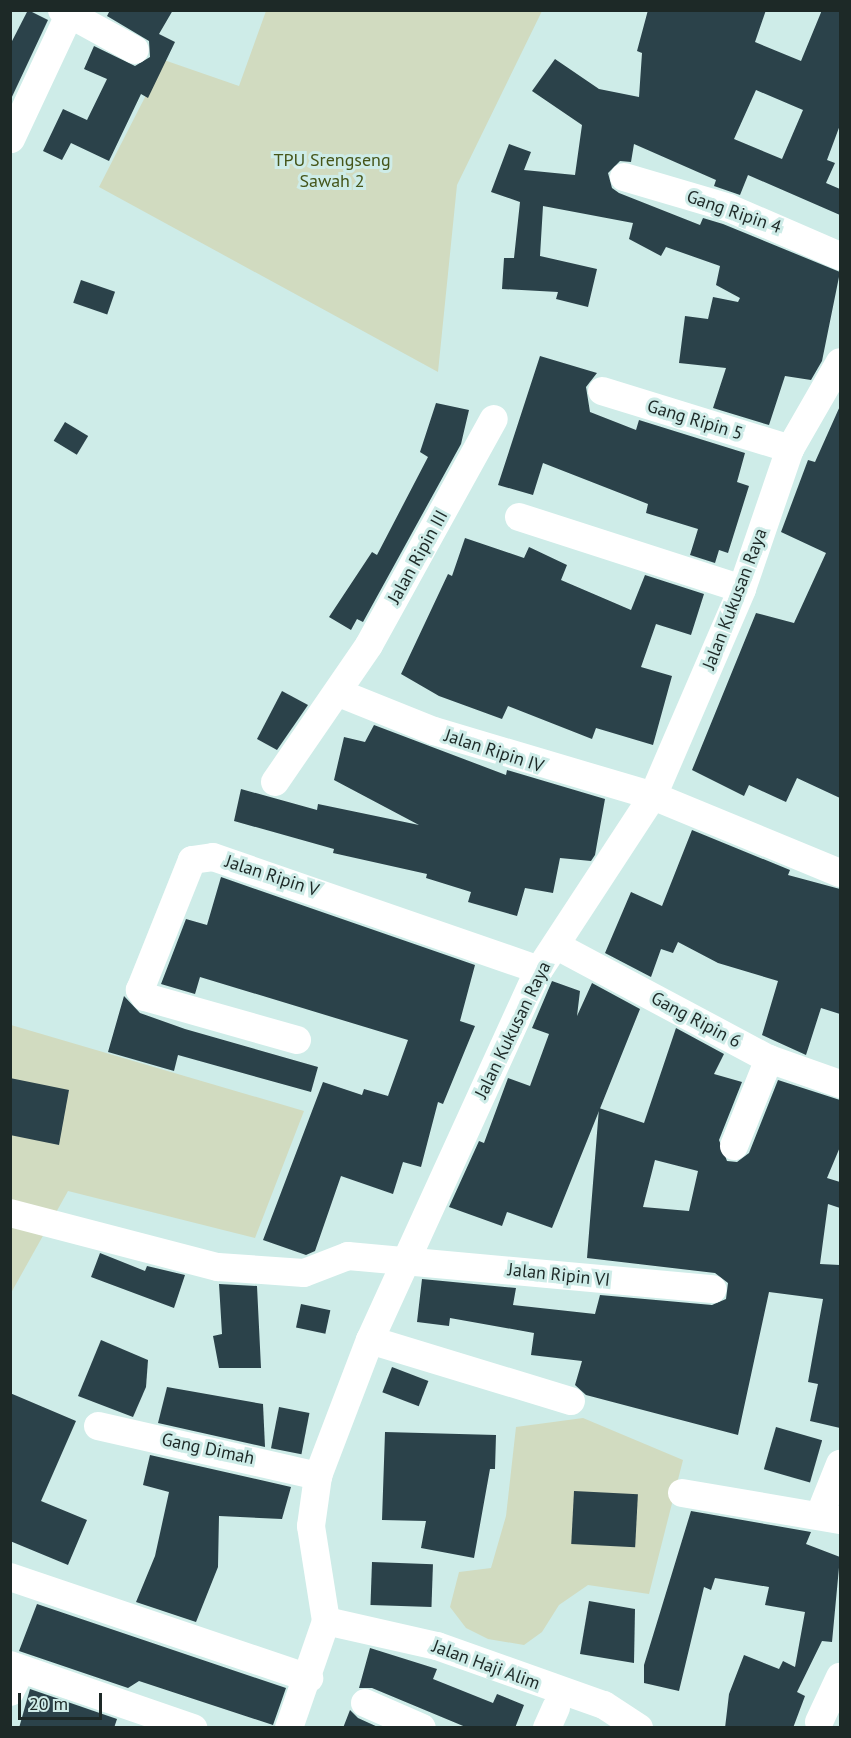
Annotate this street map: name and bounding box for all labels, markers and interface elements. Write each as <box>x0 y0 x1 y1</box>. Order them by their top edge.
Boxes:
park label: TPU Srengseng Sawah 2 <box>273 150 391 192</box>
street label: Gang Ripin 4 <box>684 186 784 238</box>
street label: Gang Ripin 5 <box>645 395 745 445</box>
street label: Jalan Ripin III <box>383 507 453 607</box>
street label: Jalan Kukusan Raya <box>698 525 772 673</box>
street label: Jalan Ripin IV <box>442 725 546 777</box>
street label: Jalan Ripin V <box>222 851 322 901</box>
street label: Jalan Kukusan Raya <box>471 958 555 1102</box>
street label: Gang Ripin 6 <box>647 987 745 1053</box>
street label: Jalan Ripin VI <box>507 1259 611 1291</box>
street label: Gang Dimah <box>160 1429 256 1469</box>
street label: Jalan Haji Alim <box>429 1635 543 1695</box>
scale bar <box>21 1681 105 1719</box>
text: 20 m <box>29 1692 68 1715</box>

